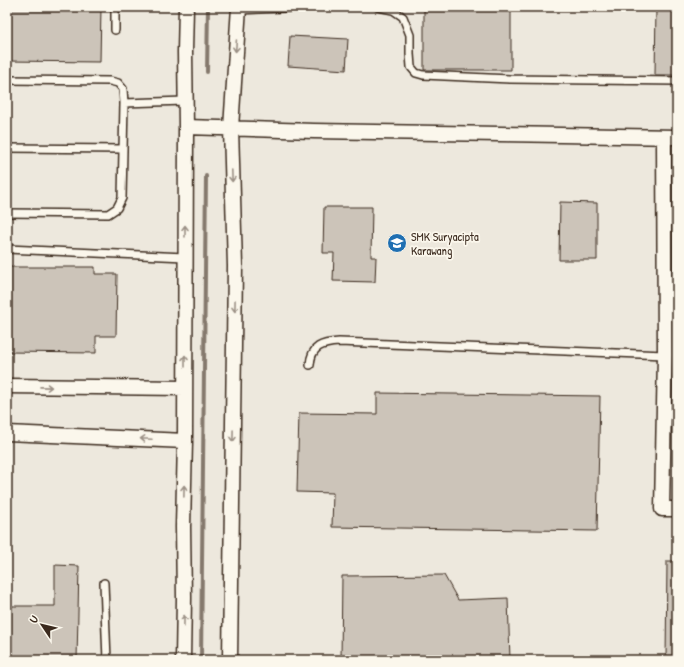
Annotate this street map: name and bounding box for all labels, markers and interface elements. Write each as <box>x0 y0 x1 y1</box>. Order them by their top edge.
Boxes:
one-way arrow <box>233 39 240 52</box>
one-way arrow <box>229 169 236 182</box>
one-way arrow <box>181 225 189 238</box>
place label: SMK Suryacipta Karawang <box>411 228 479 259</box>
school or university icon: SMK Suryacipta Karawang <box>386 232 408 254</box>
one-way arrow <box>231 299 239 312</box>
one-way arrow <box>181 355 189 368</box>
one-way arrow <box>39 383 52 391</box>
one-way arrow <box>230 429 237 442</box>
one-way arrow <box>140 435 153 443</box>
one-way arrow <box>180 485 187 498</box>
north arrow <box>22 605 62 645</box>
text: U <box>26 613 41 626</box>
one-way arrow <box>180 615 187 628</box>

